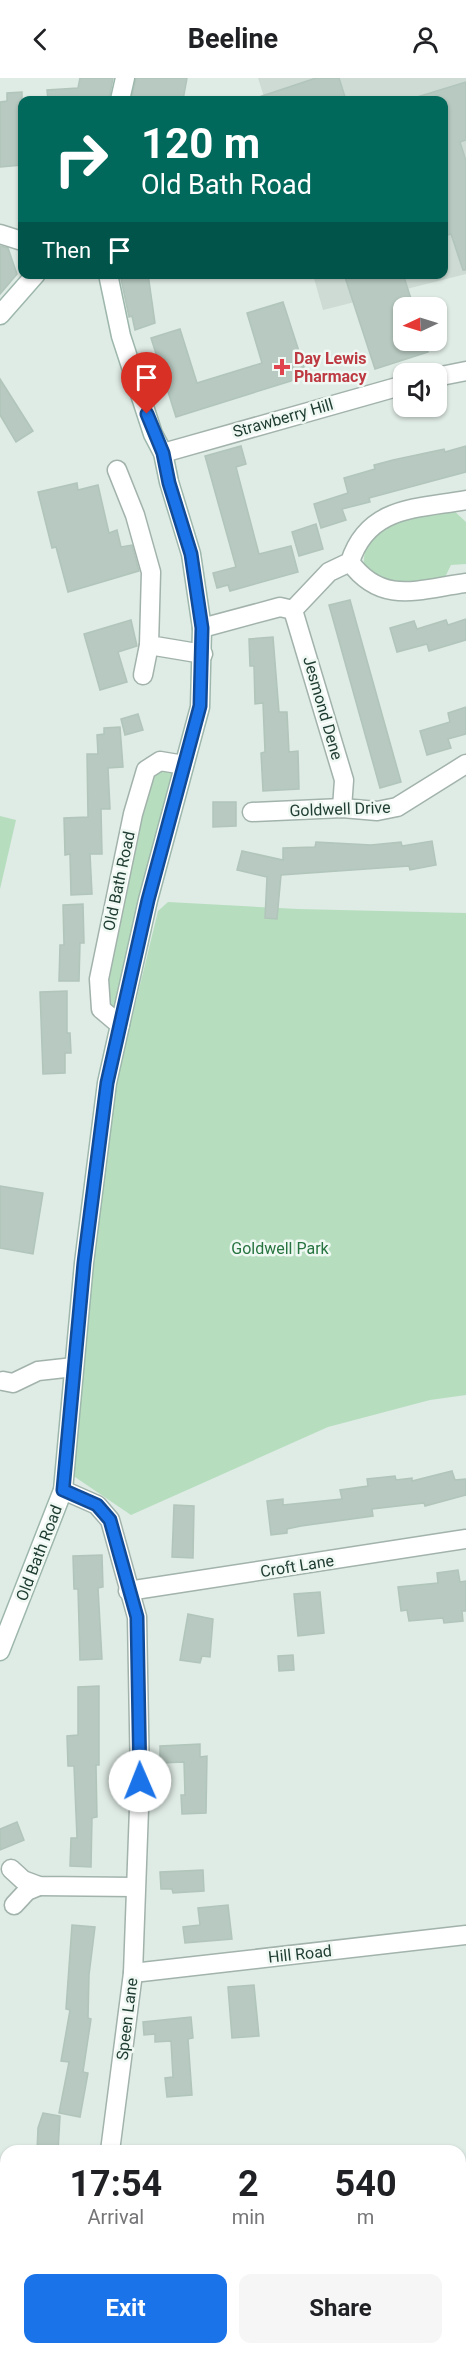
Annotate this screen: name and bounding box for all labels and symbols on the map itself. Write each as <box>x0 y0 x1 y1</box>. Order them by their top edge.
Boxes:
north arrow <box>393 297 447 351</box>
place label: Day Lewis Pharmacy <box>294 349 367 386</box>
pin <box>121 352 172 414</box>
marker: Day Lewis Pharmacy <box>275 360 289 374</box>
street label: Strawberry Hill <box>231 395 335 441</box>
street label: Jesmond Dene <box>299 654 347 762</box>
street label: Goldwell Drive <box>289 798 391 820</box>
street label: Old Bath Road <box>99 829 139 933</box>
park label: Goldwell Park <box>231 1239 330 1258</box>
street label: Old Bath Road <box>12 1502 66 1604</box>
street label: Croft Lane <box>259 1551 335 1581</box>
position arrow <box>108 1749 172 1813</box>
street label: Hill Road <box>267 1941 333 1967</box>
street label: Speen Lane <box>113 1977 141 2061</box>

